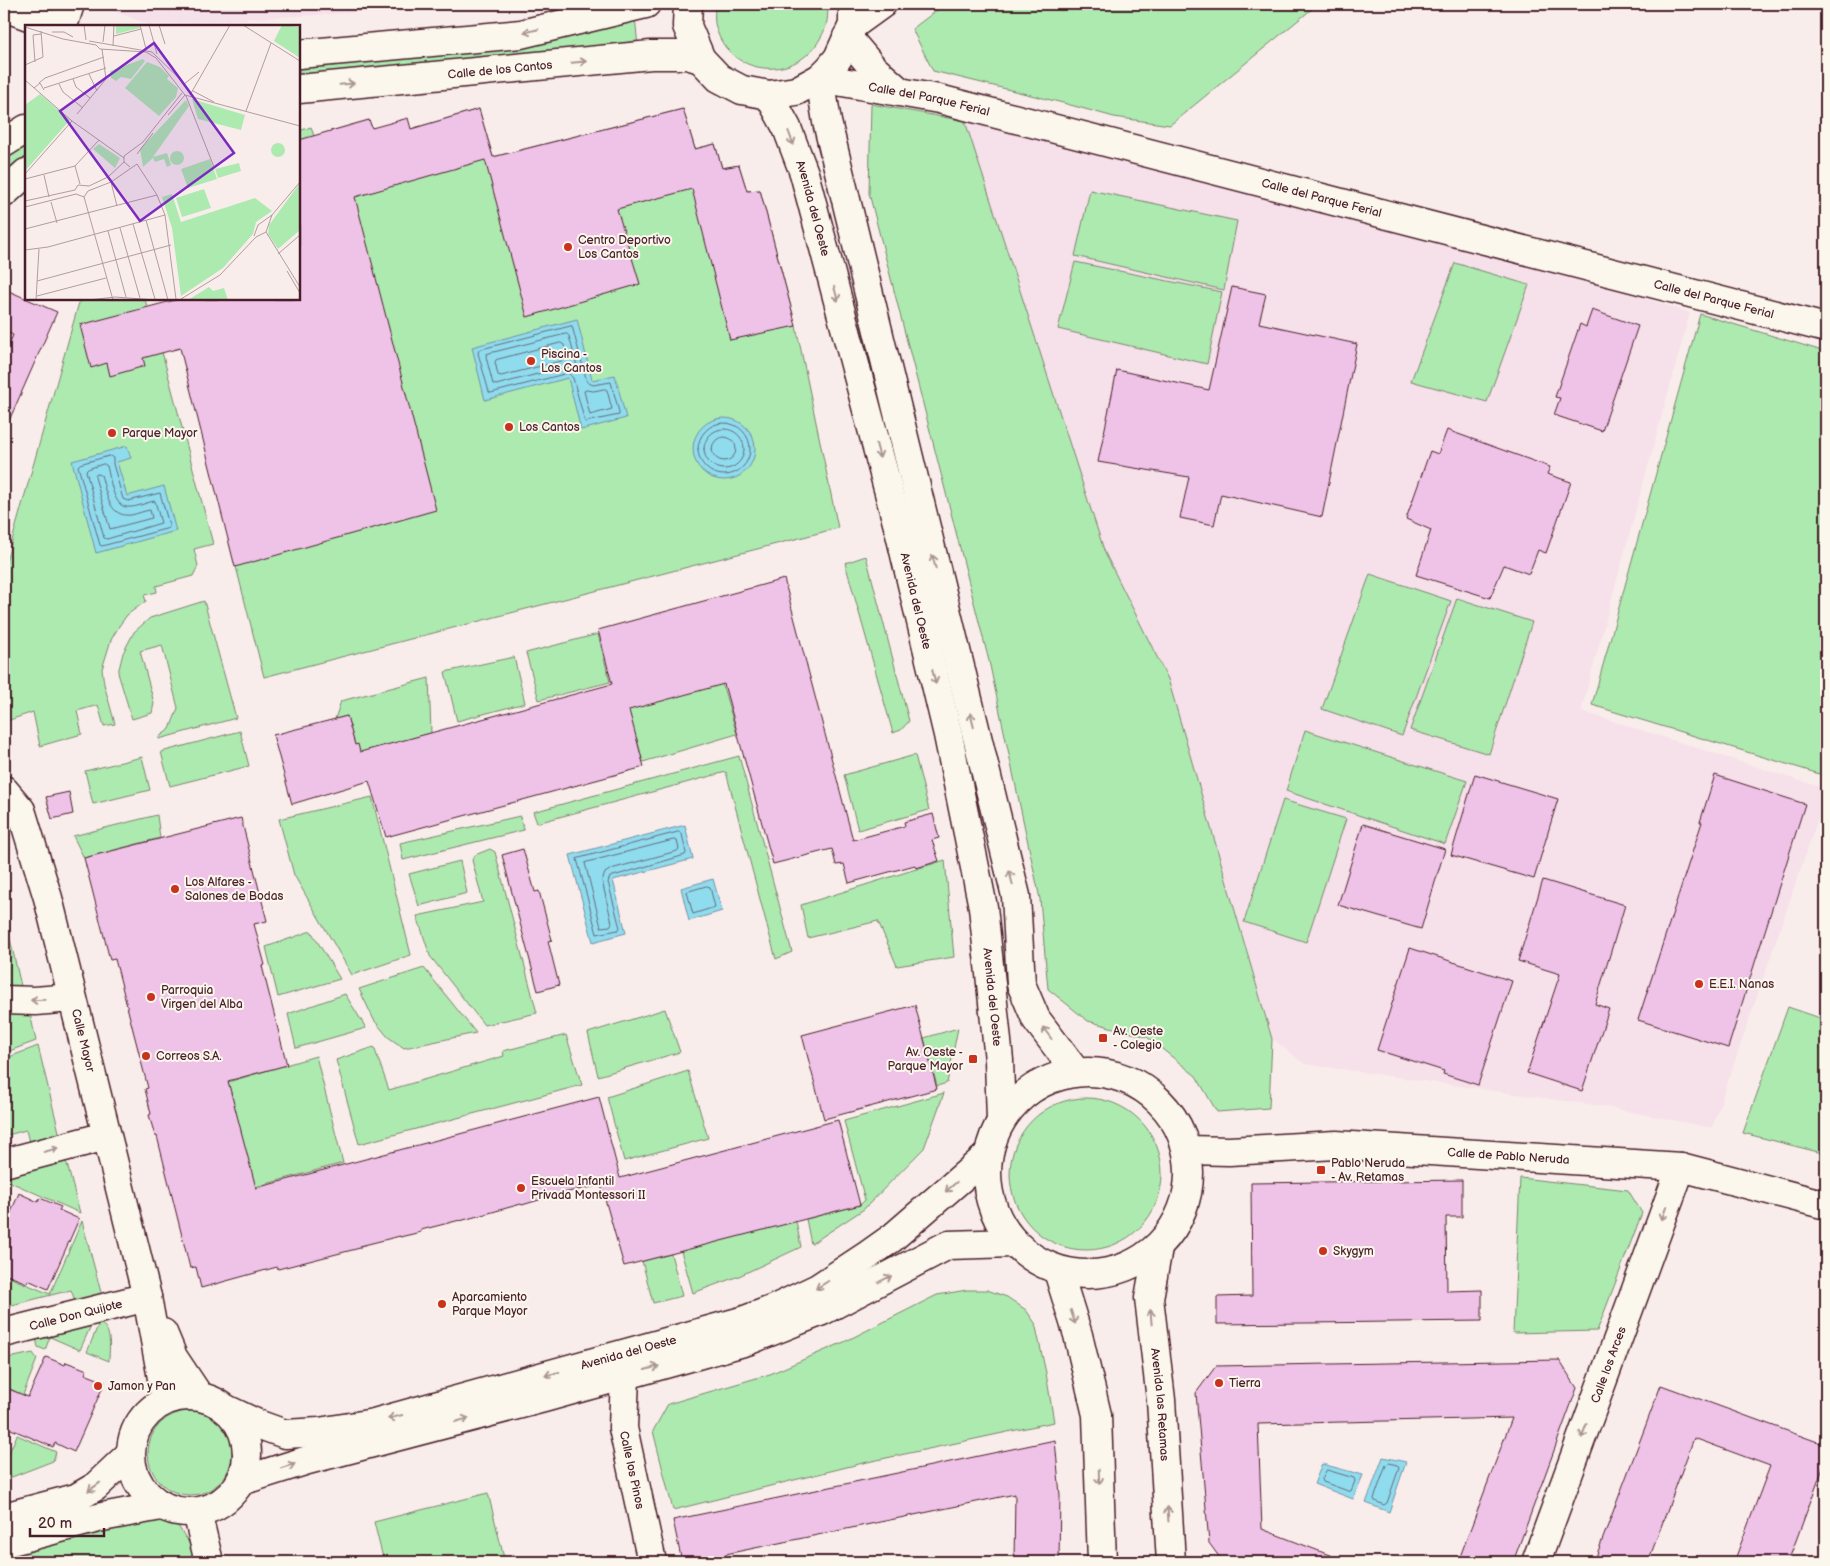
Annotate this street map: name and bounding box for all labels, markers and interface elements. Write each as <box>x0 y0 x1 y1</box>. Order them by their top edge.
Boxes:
inset map <box>25 25 300 300</box>
one-way arrow <box>523 27 539 36</box>
street label: Calle de los Cantos <box>447 57 553 82</box>
one-way arrow <box>570 57 586 67</box>
one-way arrow <box>339 79 355 89</box>
street label: Calle del Parque Ferial <box>867 79 991 119</box>
one-way arrow <box>786 130 796 145</box>
street label: Avenida del Oeste <box>792 158 833 258</box>
street label: Calle del Parque Ferial <box>1260 175 1383 221</box>
place label: Centro Deportivo Los Cantos <box>578 233 671 262</box>
marker: Centro Deportivo Los Cantos <box>562 241 574 253</box>
street label: Calle del Parque Ferial <box>1652 276 1775 322</box>
one-way arrow <box>832 285 842 301</box>
place label: Piscina - Los Cantos <box>541 347 602 376</box>
marker: Piscina - Los Cantos <box>525 355 537 367</box>
place label: Los Cantos <box>519 420 580 435</box>
marker: Los Cantos <box>503 421 515 433</box>
place label: Parque Mayor <box>122 426 198 441</box>
marker: Parque Mayor <box>106 427 118 439</box>
one-way arrow <box>874 443 883 459</box>
street label: Avenida del Oeste <box>897 551 935 651</box>
one-way arrow <box>929 555 938 571</box>
one-way arrow <box>930 668 939 684</box>
one-way arrow <box>967 713 977 729</box>
one-way arrow <box>1006 870 1015 886</box>
place label: Los Alfares - Salones de Bodas <box>185 875 283 904</box>
marker: Los Alfares - Salones de Bodas <box>169 883 181 895</box>
street label: Avenida del Oeste <box>980 947 1005 1047</box>
place label: E.E.I. Nanas <box>1709 977 1774 992</box>
marker: E.E.I. Nanas <box>1693 978 1705 990</box>
place label: Parroquia Virgen del Alba <box>161 983 243 1012</box>
marker: Parroquia Virgen del Alba <box>145 991 157 1003</box>
one-way arrow <box>30 995 46 1005</box>
street label: Calle Mayor <box>68 1007 99 1074</box>
place label: Av. Oeste - Colegio <box>1113 1024 1163 1053</box>
one-way arrow <box>1041 1027 1052 1040</box>
marker: Av. Oeste - Colegio <box>1097 1032 1109 1044</box>
place label: Av. Oeste - Parque Mayor <box>888 1045 964 1074</box>
place label: Correos S.A. <box>156 1049 222 1064</box>
marker: Correos S.A. <box>140 1050 152 1062</box>
marker: Av. Oeste - Parque Mayor <box>967 1053 979 1065</box>
one-way arrow <box>42 1145 58 1154</box>
street label: Calle de Pablo Neruda <box>1447 1145 1570 1167</box>
place label: Pablo Neruda - Av. Retamas <box>1331 1156 1405 1185</box>
marker: Pablo Neruda - Av. Retamas <box>1315 1164 1327 1176</box>
place label: Escuela Infantil Privada Montessori II <box>531 1174 646 1203</box>
one-way arrow <box>944 1181 957 1192</box>
marker: Escuela Infantil Privada Montessori II <box>515 1182 527 1194</box>
one-way arrow <box>1659 1205 1668 1220</box>
place label: Skygym <box>1333 1244 1374 1259</box>
marker: Skygym <box>1317 1245 1329 1257</box>
one-way arrow <box>877 1274 892 1283</box>
one-way arrow <box>815 1280 829 1290</box>
place label: Aparcamiento Parque Mayor <box>452 1290 528 1319</box>
street label: Calle Don Quijote <box>28 1296 124 1334</box>
marker: Aparcamiento Parque Mayor <box>436 1298 448 1310</box>
one-way arrow <box>1068 1309 1078 1325</box>
one-way arrow <box>1146 1309 1155 1325</box>
street label: Calle los Arces <box>1587 1324 1629 1405</box>
street label: Avenida del Oeste <box>579 1332 678 1373</box>
street label: Avenida las Retamas <box>1147 1347 1172 1462</box>
one-way arrow <box>644 1363 660 1373</box>
one-way arrow <box>544 1369 560 1379</box>
place label: Tierra <box>1229 1376 1261 1391</box>
marker: Tierra <box>1213 1377 1225 1389</box>
place label: Jamon y Pan <box>108 1379 176 1394</box>
marker: Jamon y Pan <box>92 1380 104 1392</box>
one-way arrow <box>388 1413 404 1422</box>
one-way arrow <box>453 1415 469 1424</box>
one-way arrow <box>1579 1423 1588 1438</box>
street label: Calle los Pinos <box>616 1430 648 1511</box>
one-way arrow <box>279 1461 295 1471</box>
one-way arrow <box>1094 1468 1104 1485</box>
one-way arrow <box>87 1482 101 1492</box>
scale bar <box>30 1506 104 1538</box>
one-way arrow <box>1163 1506 1172 1522</box>
text: 20 m <box>38 1514 72 1533</box>

